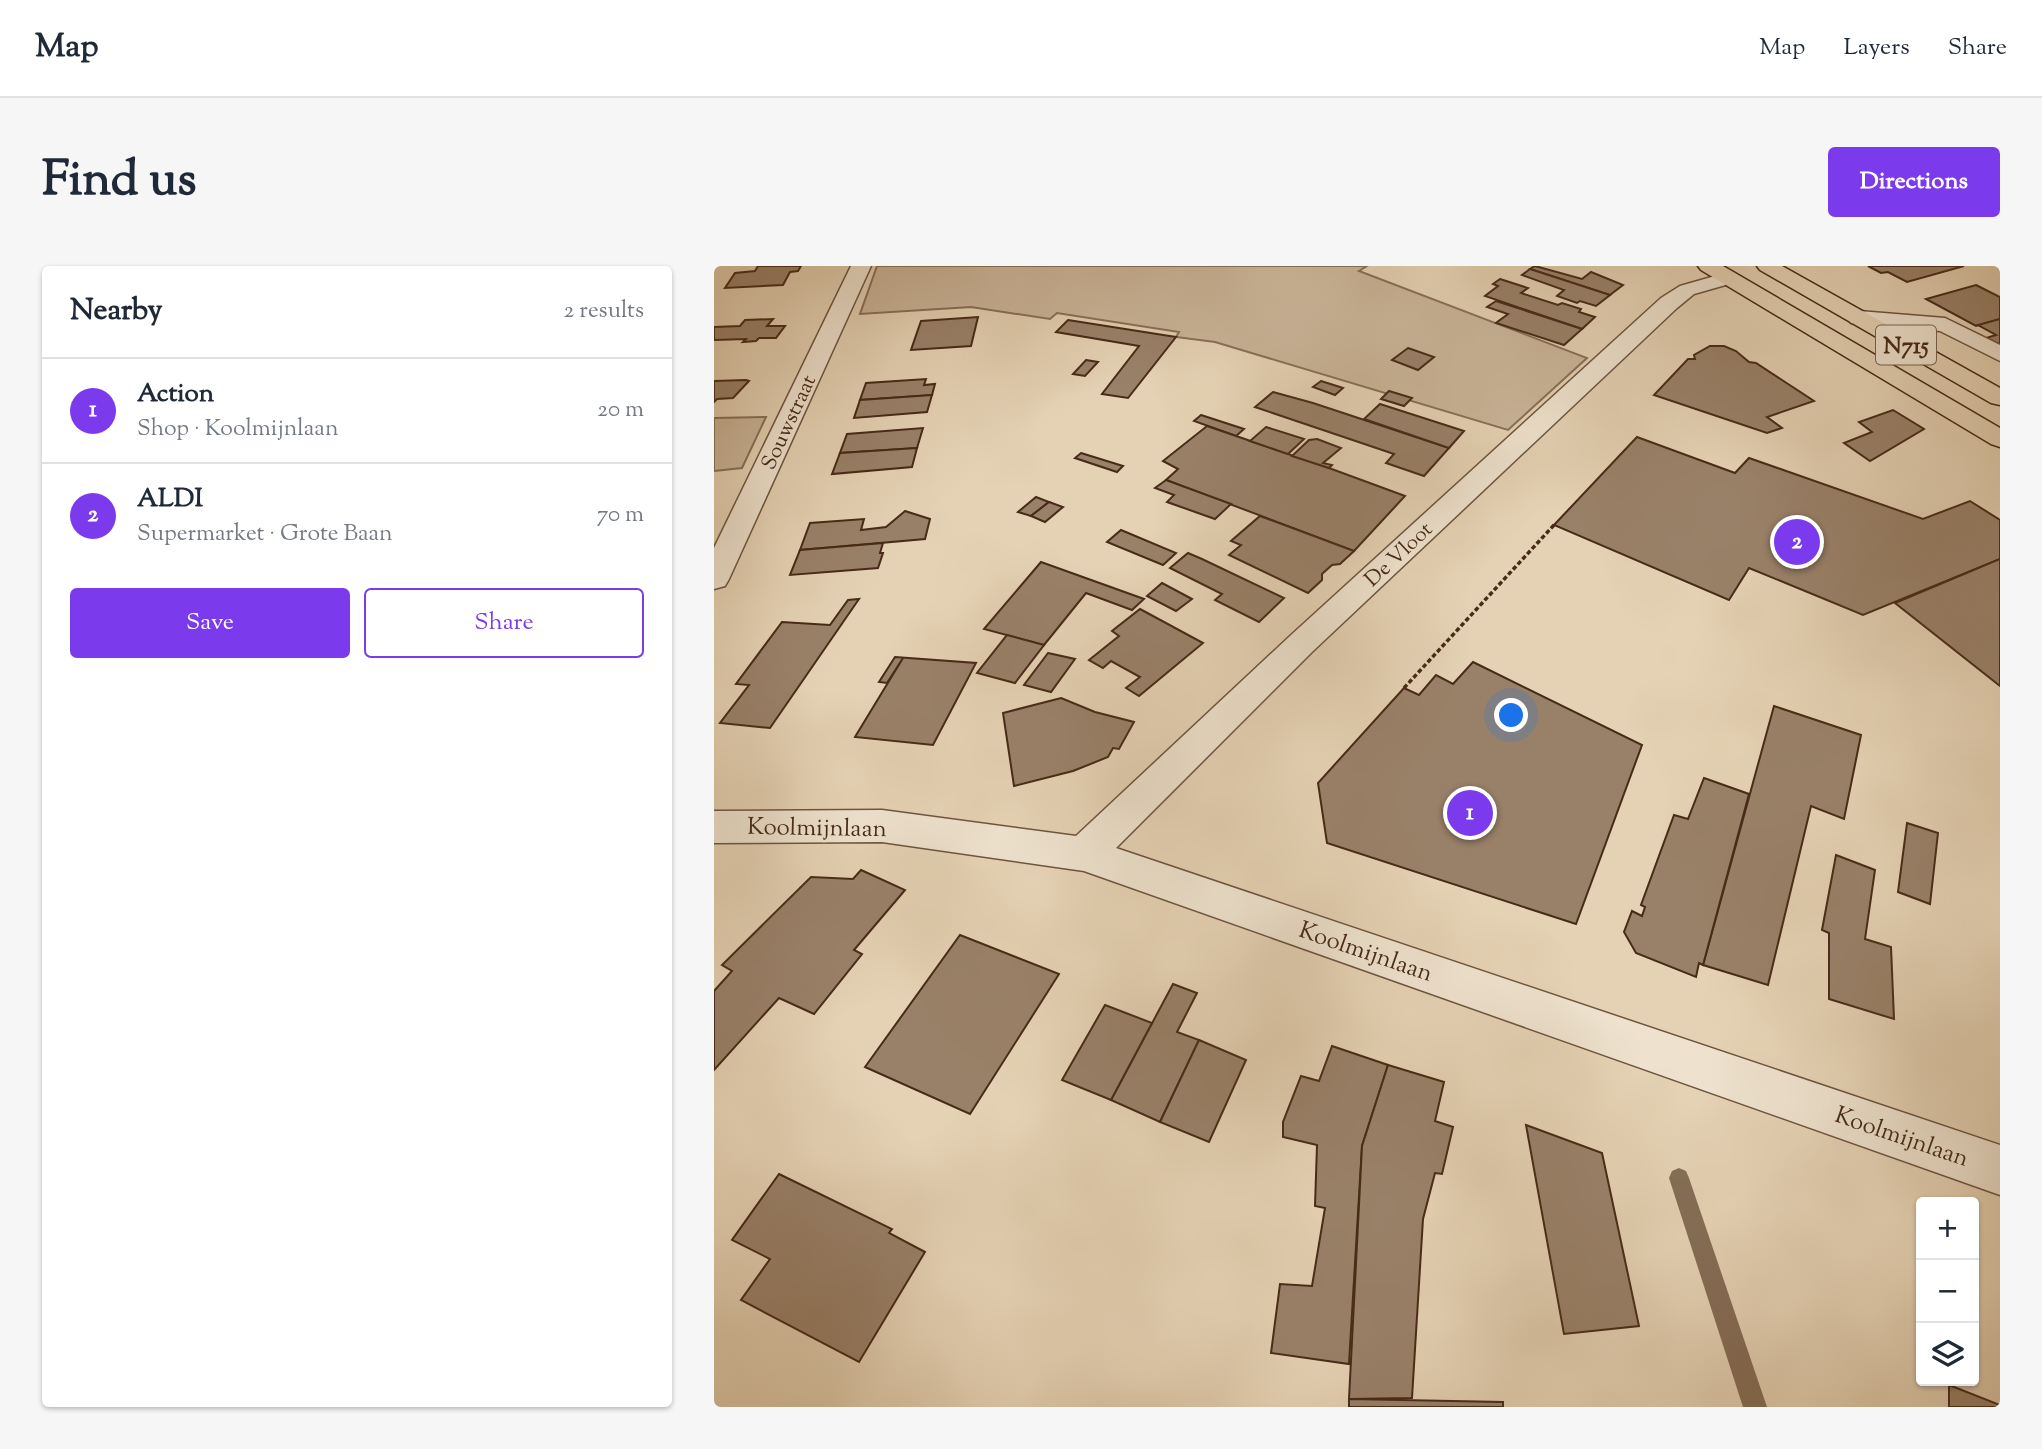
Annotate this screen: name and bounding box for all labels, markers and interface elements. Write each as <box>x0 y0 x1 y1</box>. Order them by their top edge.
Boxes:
text: Map <box>35 24 99 72</box>
text: Map <box>1759 31 1805 65</box>
text: Layers <box>1843 31 1910 65</box>
text: Share <box>1948 31 2007 65</box>
text: Find us <box>42 147 196 217</box>
button: Directions <box>1828 147 2000 217</box>
text: Nearby <box>70 290 162 333</box>
text: 2 results <box>564 295 644 328</box>
road number: N715 <box>1876 326 1936 365</box>
street label: Souwstraat <box>755 371 825 475</box>
text: Action <box>137 376 214 413</box>
text: 1 <box>89 394 97 427</box>
text: 20 m <box>597 394 644 427</box>
text: Shop · Koolmijnlaan <box>137 413 339 446</box>
text: ALDI <box>137 481 203 518</box>
text: 2 <box>88 499 98 532</box>
text: 70 m <box>597 499 644 532</box>
street label: De Vloot <box>1359 516 1440 595</box>
pin: 2 <box>1774 516 1820 568</box>
text: Supermarket · Grote Baan <box>137 518 393 551</box>
button: Save <box>70 588 350 658</box>
button: Share <box>364 588 644 658</box>
your location <box>1494 698 1528 732</box>
pin: 1 <box>1447 787 1493 839</box>
street label: Koolmijnlaan <box>747 811 887 847</box>
street label: Koolmijnlaan <box>1294 914 1437 992</box>
street label: Koolmijnlaan <box>1830 1099 1973 1177</box>
map controls <box>1916 1197 1979 1386</box>
button: + <box>1916 1197 1979 1260</box>
button: − <box>1916 1260 1979 1323</box>
button: layers <box>1916 1323 1979 1386</box>

